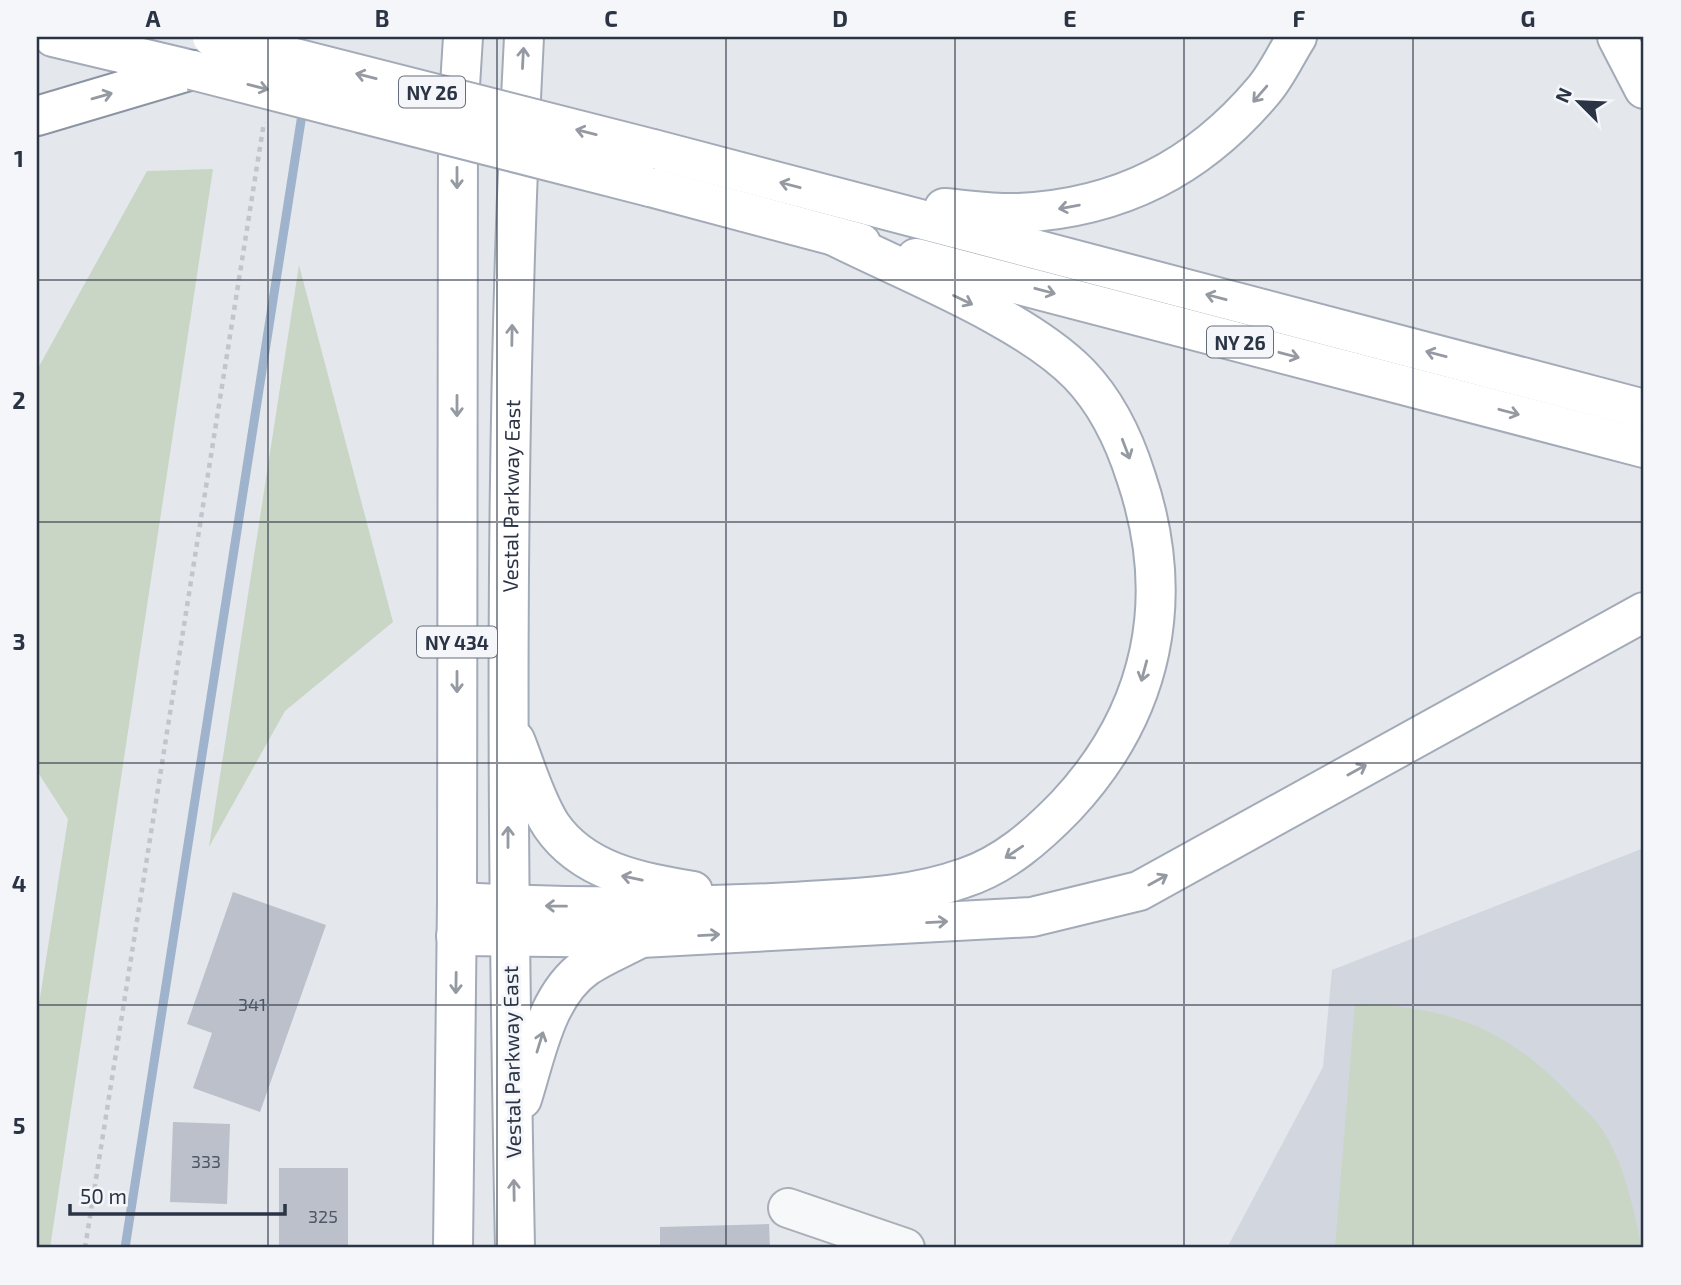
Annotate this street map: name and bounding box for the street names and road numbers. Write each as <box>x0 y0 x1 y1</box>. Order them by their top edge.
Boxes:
road number: NY 26 <box>399 76 465 108</box>
road number: NY 26 <box>1207 326 1273 358</box>
street label: Vestal Parkway East <box>496 399 524 593</box>
road number: NY 434 <box>417 626 497 657</box>
street label: Vestal Parkway East <box>497 965 525 1159</box>

